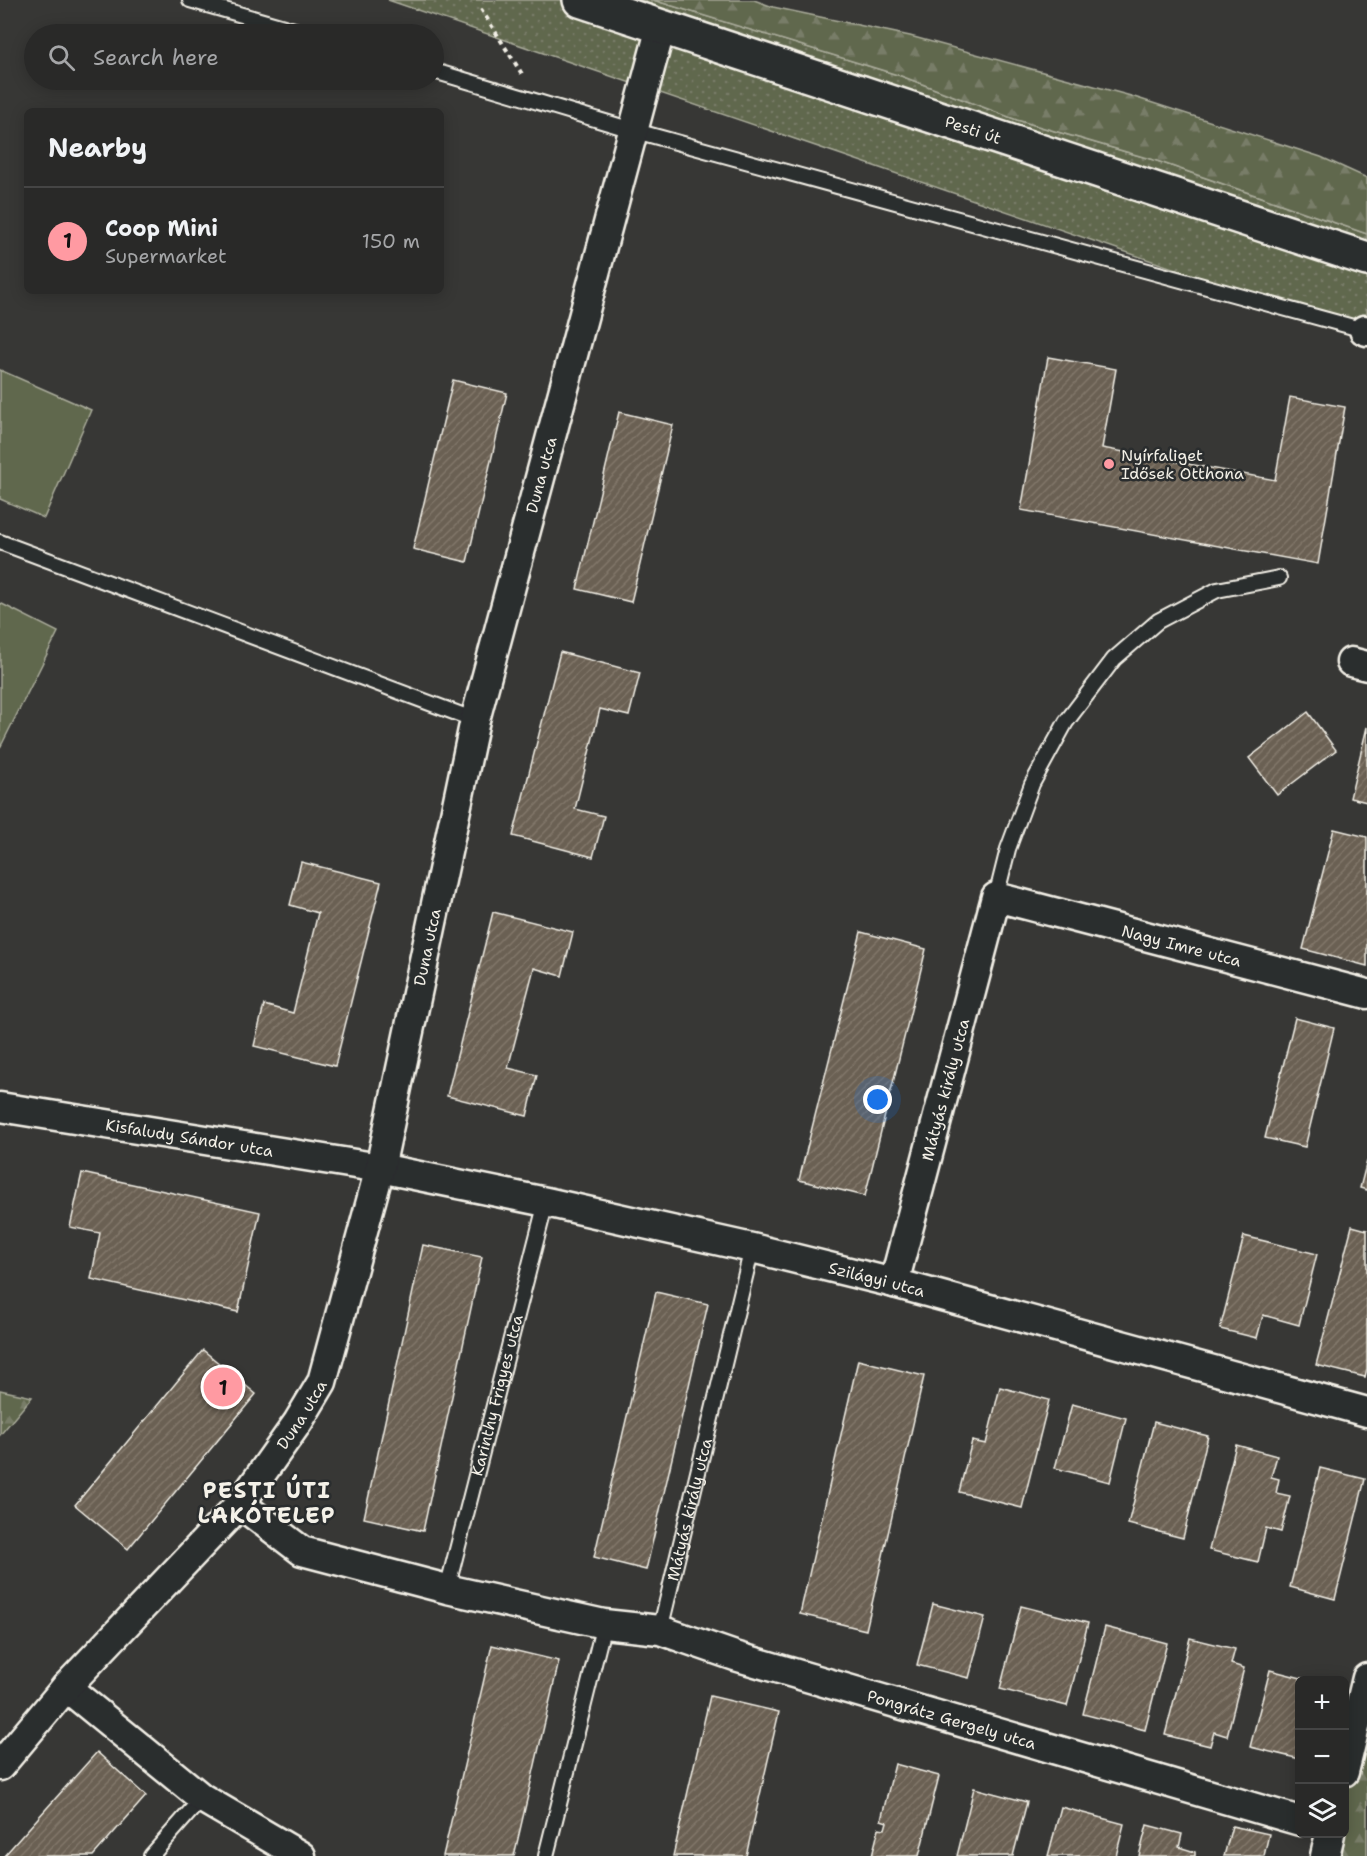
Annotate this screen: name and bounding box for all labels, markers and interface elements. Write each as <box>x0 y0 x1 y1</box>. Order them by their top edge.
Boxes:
search box <box>24 24 444 90</box>
icon: search <box>45 41 78 74</box>
text: Search here <box>93 43 219 72</box>
street label: Pesti út <box>942 110 1004 148</box>
text: Nearby <box>48 130 147 165</box>
text: Coop Mini <box>105 214 218 243</box>
text: 1 <box>63 228 72 254</box>
text: 150 m <box>362 228 420 254</box>
text: Supermarket <box>105 243 227 269</box>
street label: Duna utca <box>520 434 561 515</box>
place label: Nyírfaliget Idősek Otthona <box>1121 445 1244 484</box>
marker: Nyírfaliget Idősek Otthona <box>1102 457 1116 471</box>
street label: Duna utca <box>408 907 445 988</box>
street label: Nagy Imre utca <box>1119 920 1244 971</box>
street label: Mátyás király utca <box>916 1016 974 1163</box>
your location <box>863 1085 892 1114</box>
street label: Kisfaludy Sándor utca <box>104 1114 275 1161</box>
street label: Szilágyi utca <box>826 1257 927 1302</box>
street label: Karinthy Frigyes utca <box>466 1312 527 1478</box>
pin: 1 <box>204 1364 242 1410</box>
street label: Duna utca <box>271 1376 331 1453</box>
street label: Mátyás király utca <box>662 1436 716 1583</box>
district label: PESTI ÚTI LAKÓTELEP <box>198 1474 336 1530</box>
map controls <box>1295 1676 1349 1838</box>
button: + <box>1295 1676 1349 1730</box>
street label: Pongrátz Gergely utca <box>865 1685 1039 1754</box>
button: − <box>1295 1730 1349 1784</box>
button: layers <box>1295 1784 1349 1838</box>

